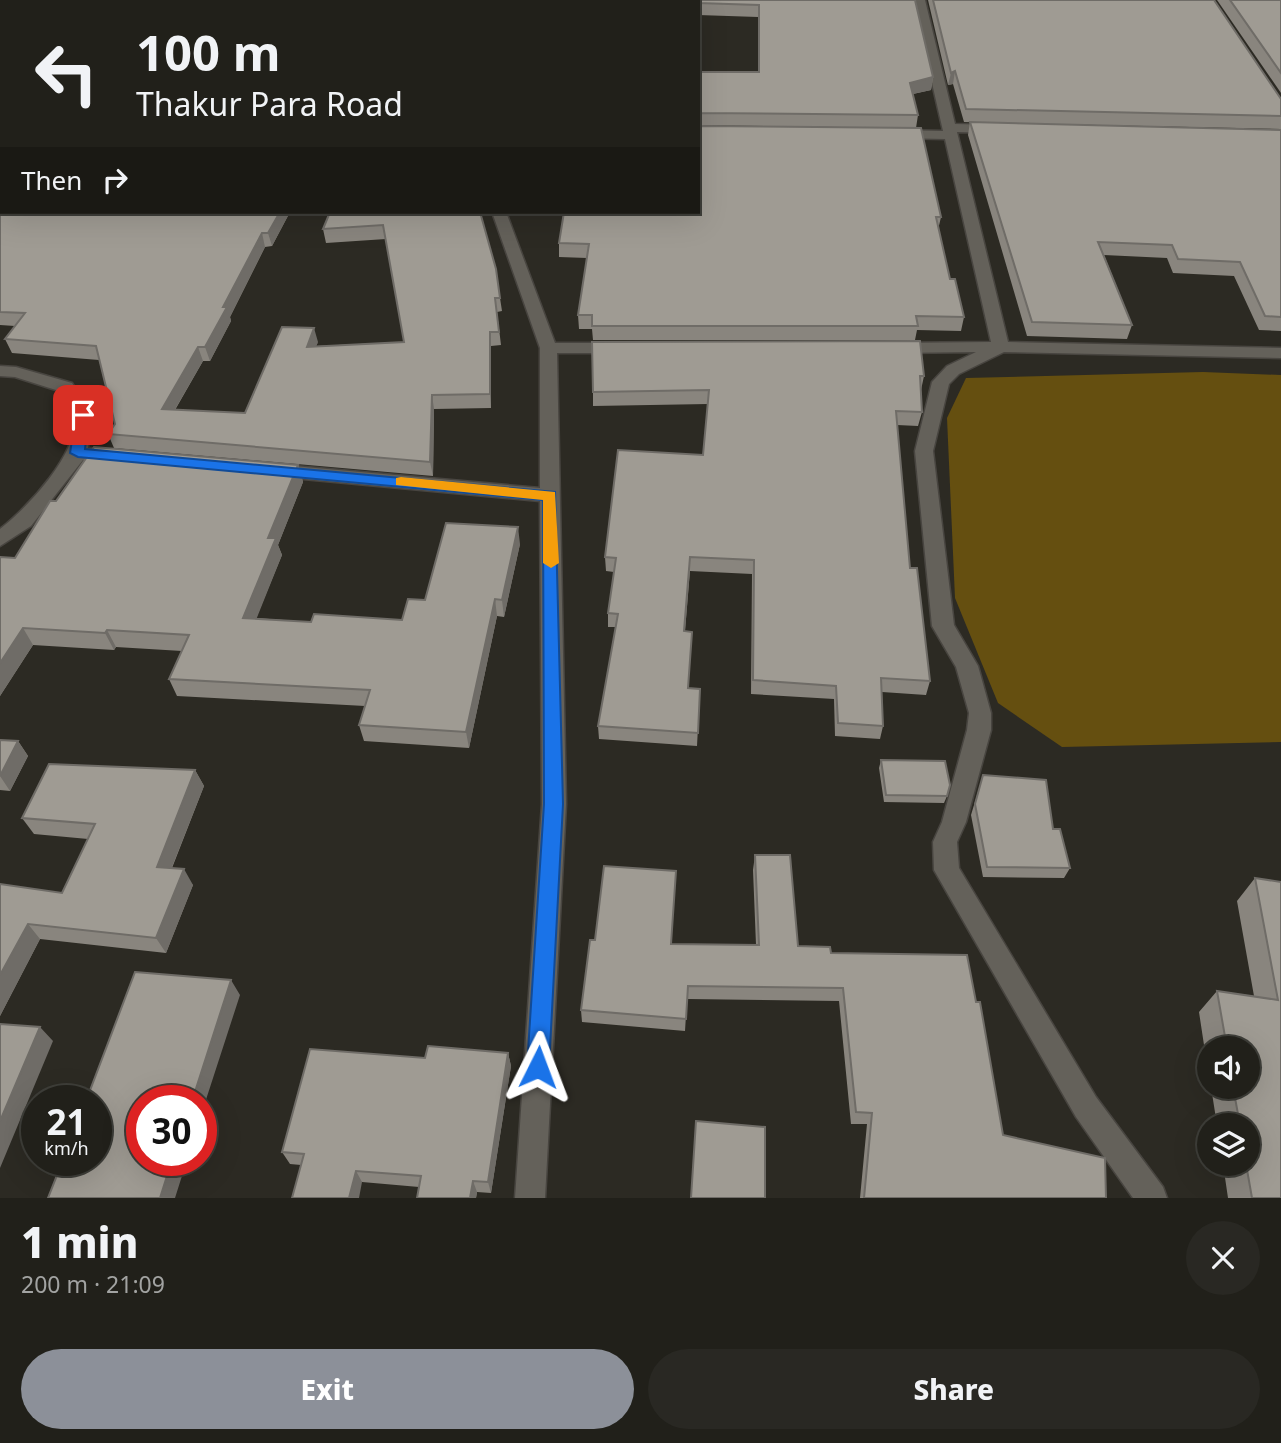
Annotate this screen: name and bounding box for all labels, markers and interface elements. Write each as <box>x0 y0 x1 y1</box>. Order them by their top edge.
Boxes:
text: 100 m <box>136 19 281 85</box>
icon: left <box>21 28 112 119</box>
text: Thakur Para Road <box>136 82 403 125</box>
icon: right <box>96 161 134 199</box>
text: Then <box>21 162 82 198</box>
pin <box>53 385 113 445</box>
icon: arrive <box>64 396 102 434</box>
position arrow <box>501 1030 575 1104</box>
map controls <box>1197 1036 1260 1176</box>
button: sound <box>1197 1036 1260 1099</box>
speed limit sign: 30 <box>126 1085 217 1176</box>
text: 21 <box>46 1098 87 1145</box>
button: layers <box>1197 1113 1260 1176</box>
text: km/h <box>44 1136 89 1160</box>
text: 1 min <box>21 1213 138 1270</box>
button: close <box>1186 1221 1260 1295</box>
text: 200 m · 21:09 <box>21 1268 165 1300</box>
button: Exit <box>21 1349 634 1429</box>
button: Share <box>648 1349 1260 1429</box>

